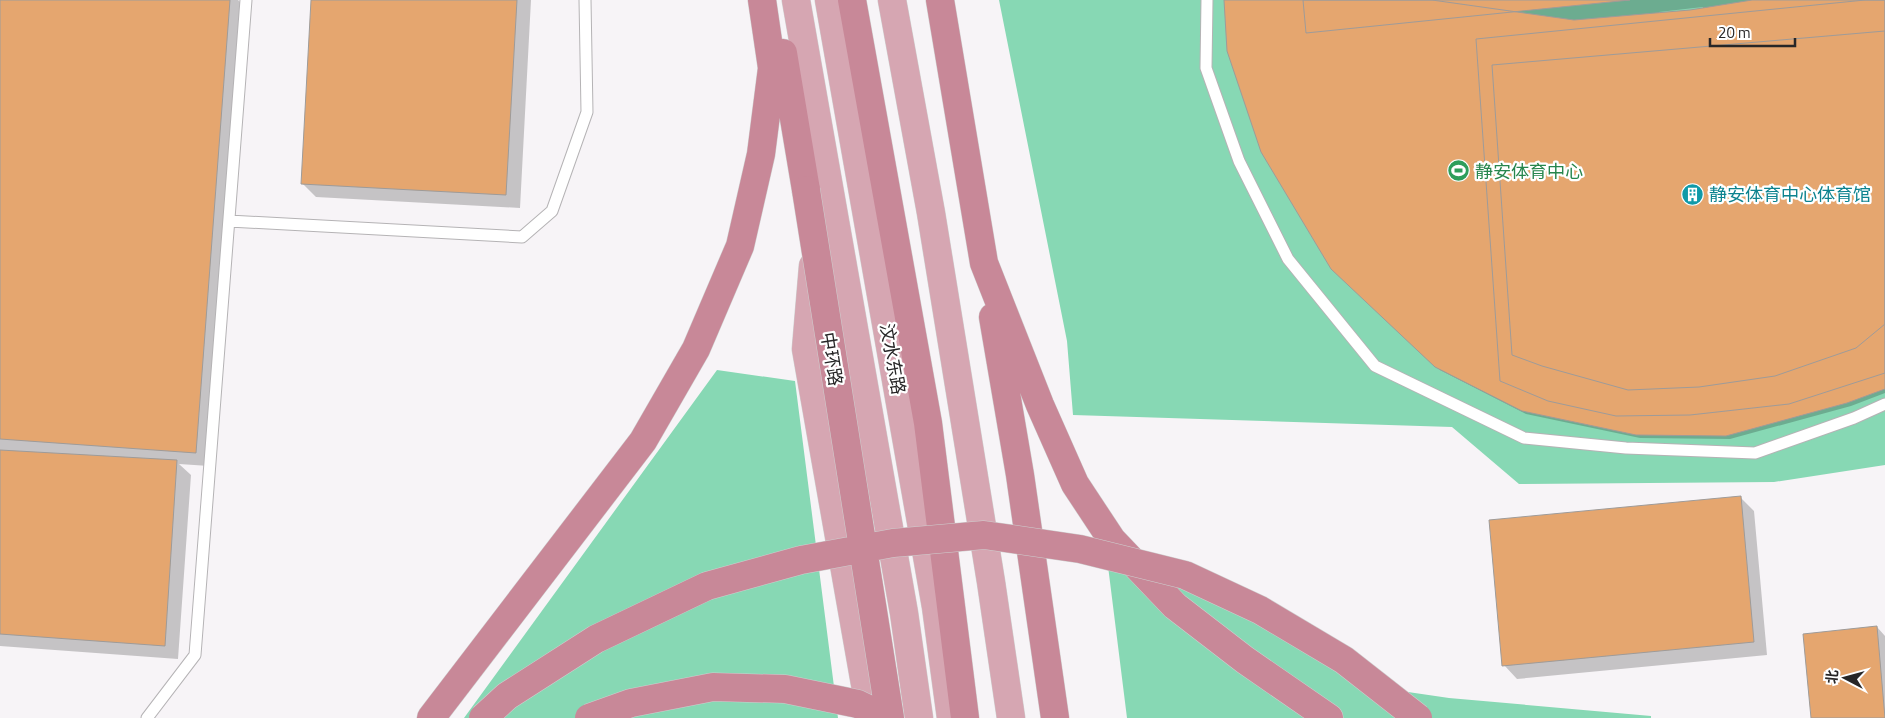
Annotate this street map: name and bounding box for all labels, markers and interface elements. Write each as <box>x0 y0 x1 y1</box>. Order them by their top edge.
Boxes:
scale bar <box>1710 15 1795 47</box>
text: 20 m <box>1718 21 1751 44</box>
place label: 静安体育中心 <box>1475 158 1583 185</box>
sports icon: 静安体育中心 <box>1447 159 1471 183</box>
place label: 静安体育中心体育馆 <box>1709 181 1871 208</box>
building icon: 静安体育中心体育馆 <box>1681 182 1705 206</box>
street label: 汶水东路 <box>873 321 913 397</box>
street label: 中环路 <box>814 330 850 388</box>
north arrow <box>1820 653 1870 703</box>
text: 北 <box>1820 669 1843 685</box>

